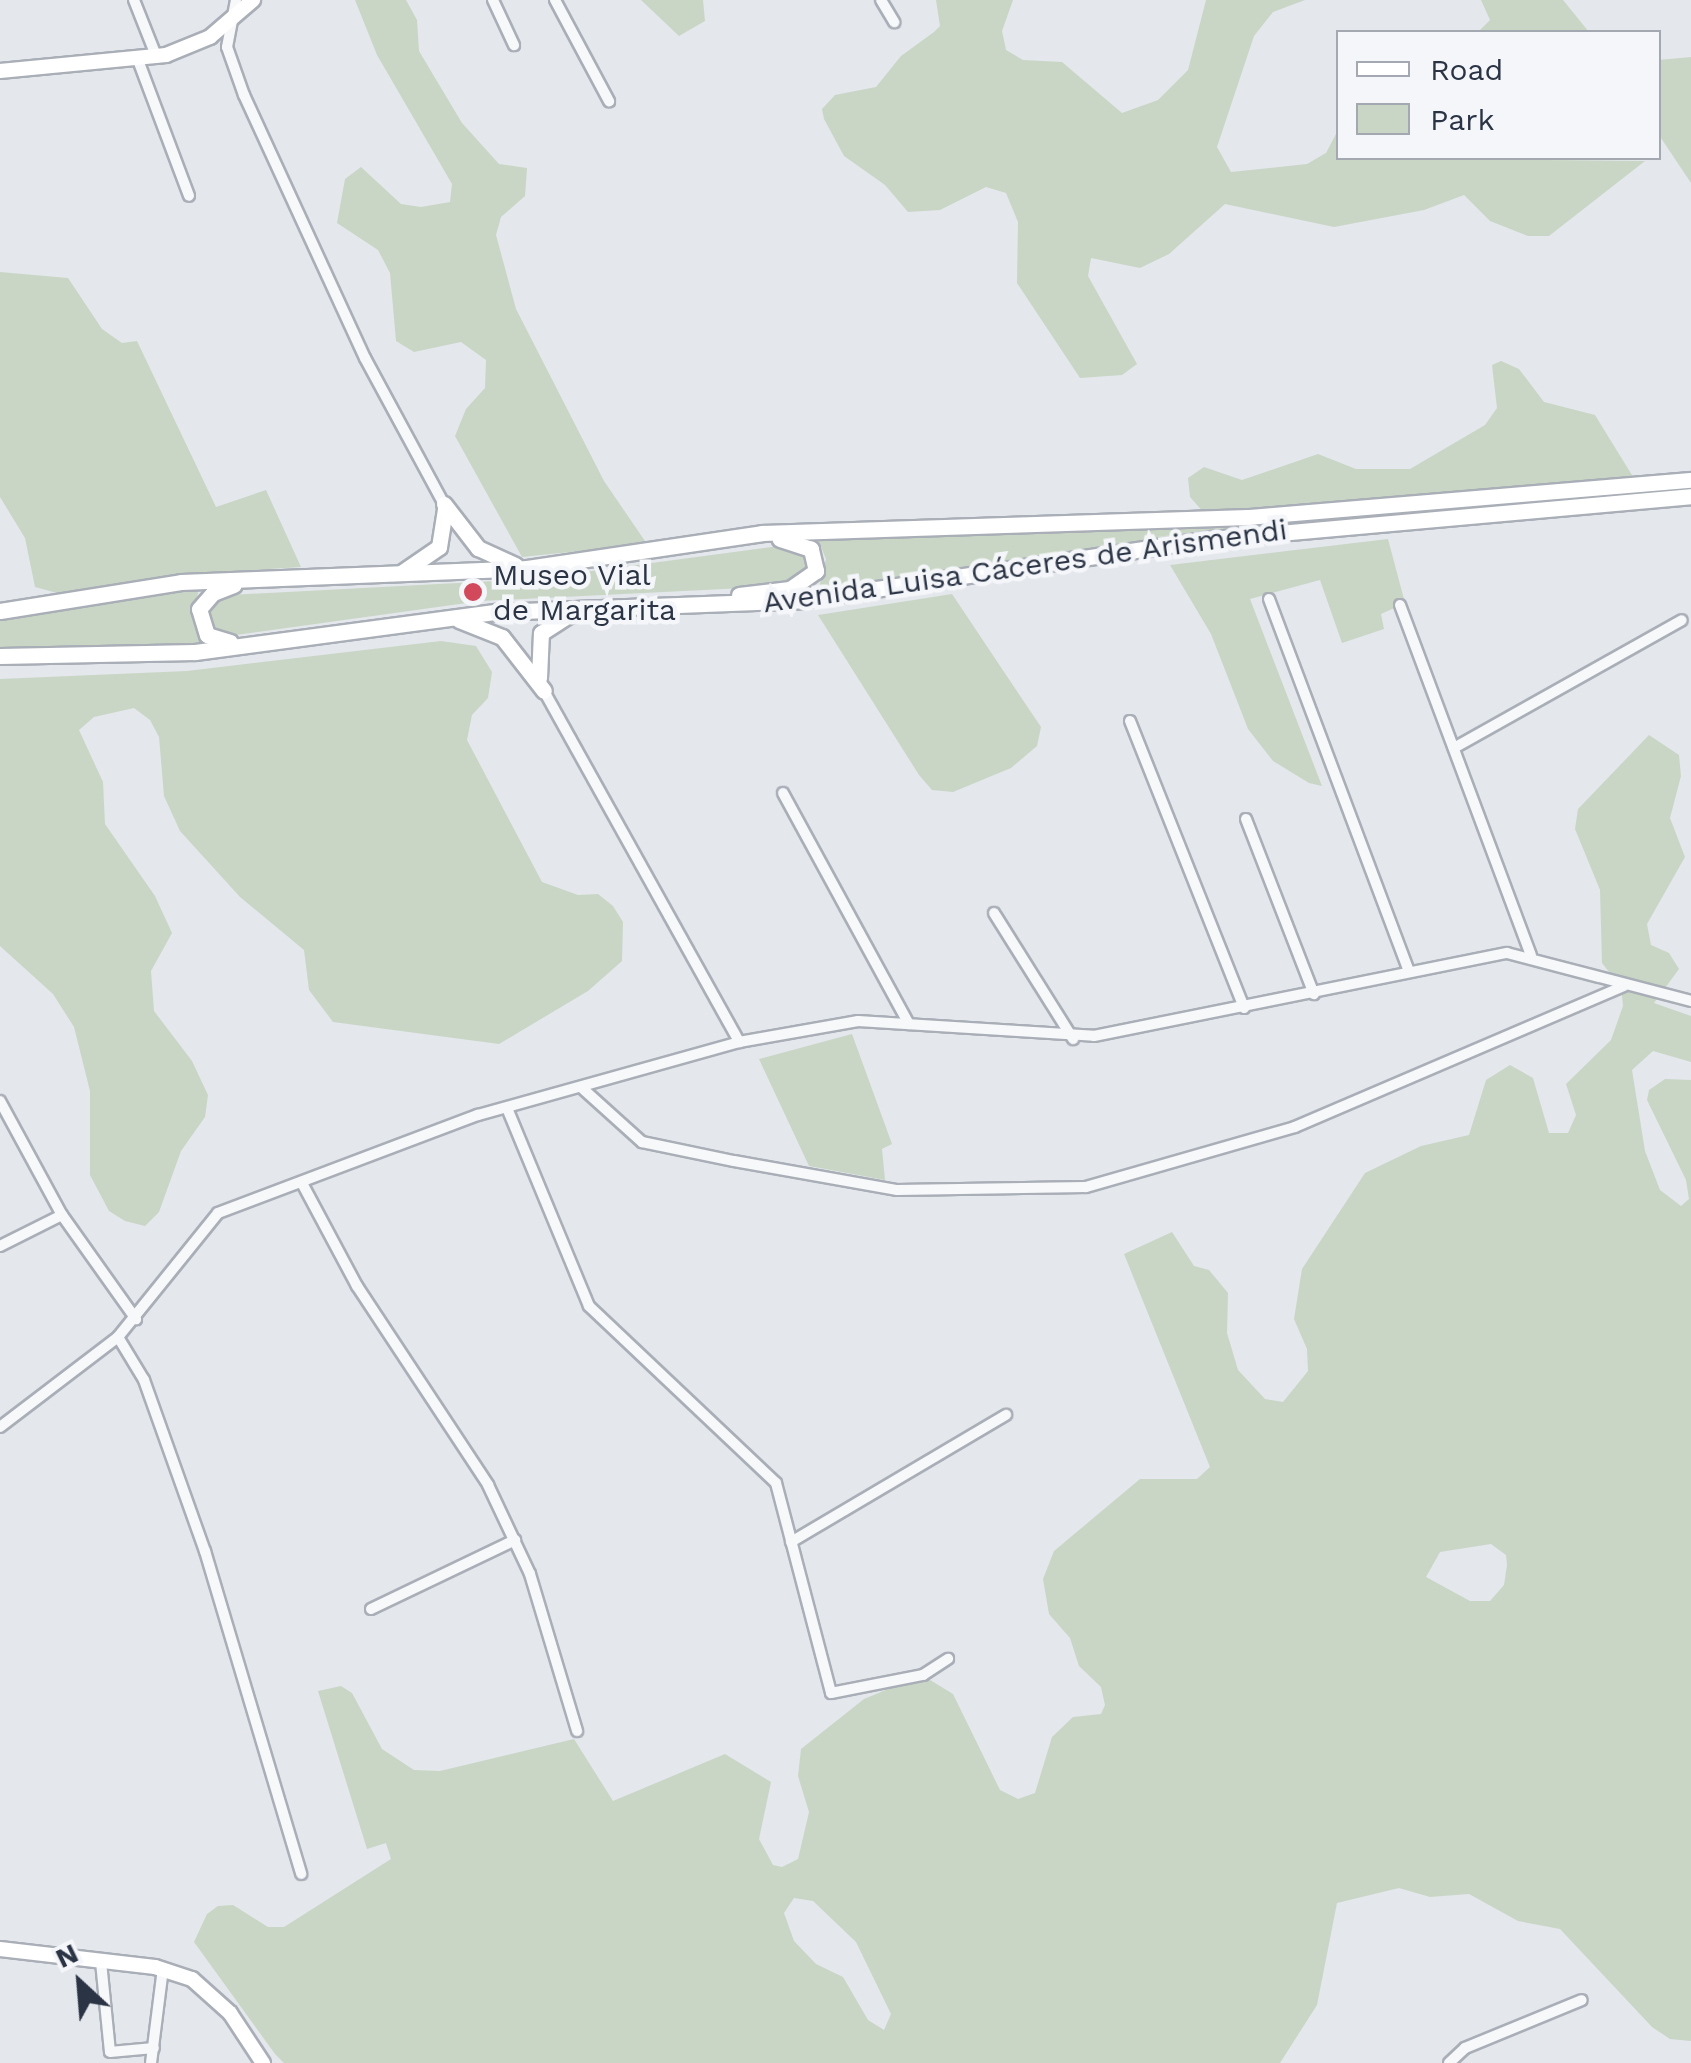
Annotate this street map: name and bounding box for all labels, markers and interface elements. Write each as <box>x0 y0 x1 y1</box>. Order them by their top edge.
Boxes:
legend <box>1336 30 1661 160</box>
text: Road <box>1430 52 1503 87</box>
text: Park <box>1430 102 1495 137</box>
street label: Avenida Luisa Cáceres de Arismendi <box>759 511 1291 621</box>
place label: Museo Vial de Margarita <box>493 557 676 628</box>
marker: Museo Vial de Margarita <box>462 581 484 603</box>
north arrow <box>30 1933 130 2033</box>
text: N <box>50 1936 83 1975</box>

